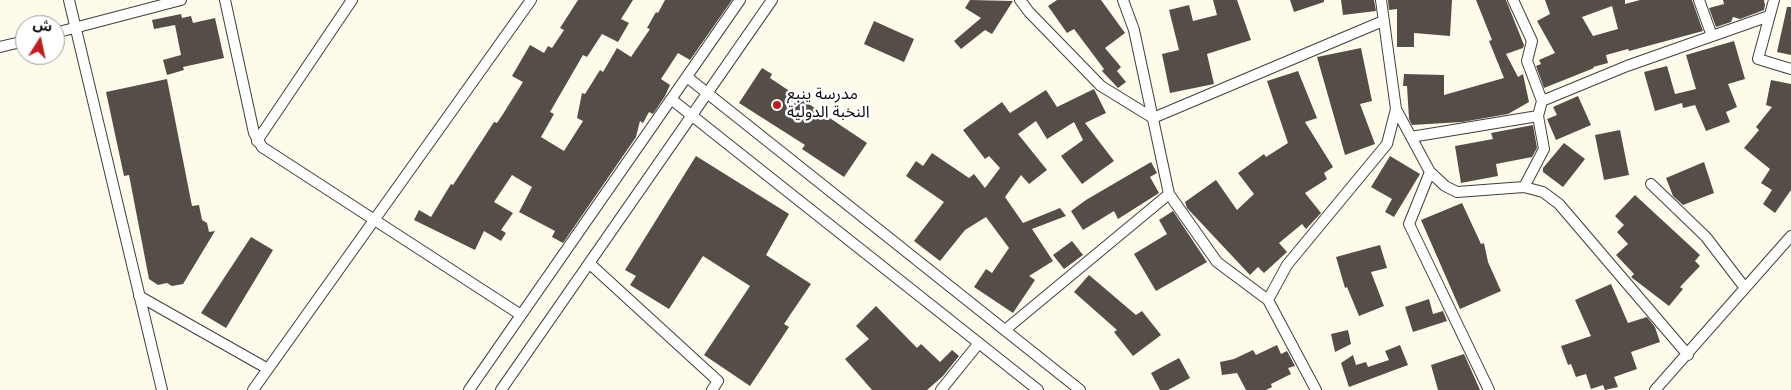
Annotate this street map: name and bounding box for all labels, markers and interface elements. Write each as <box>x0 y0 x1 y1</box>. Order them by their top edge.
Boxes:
text: ش <box>31 14 54 38</box>
north arrow <box>15 15 65 65</box>
place label: مدرسة ينبع النخبة الدولية <box>787 86 869 124</box>
marker: مدرسة ينبع النخبة الدولية <box>771 99 783 111</box>

